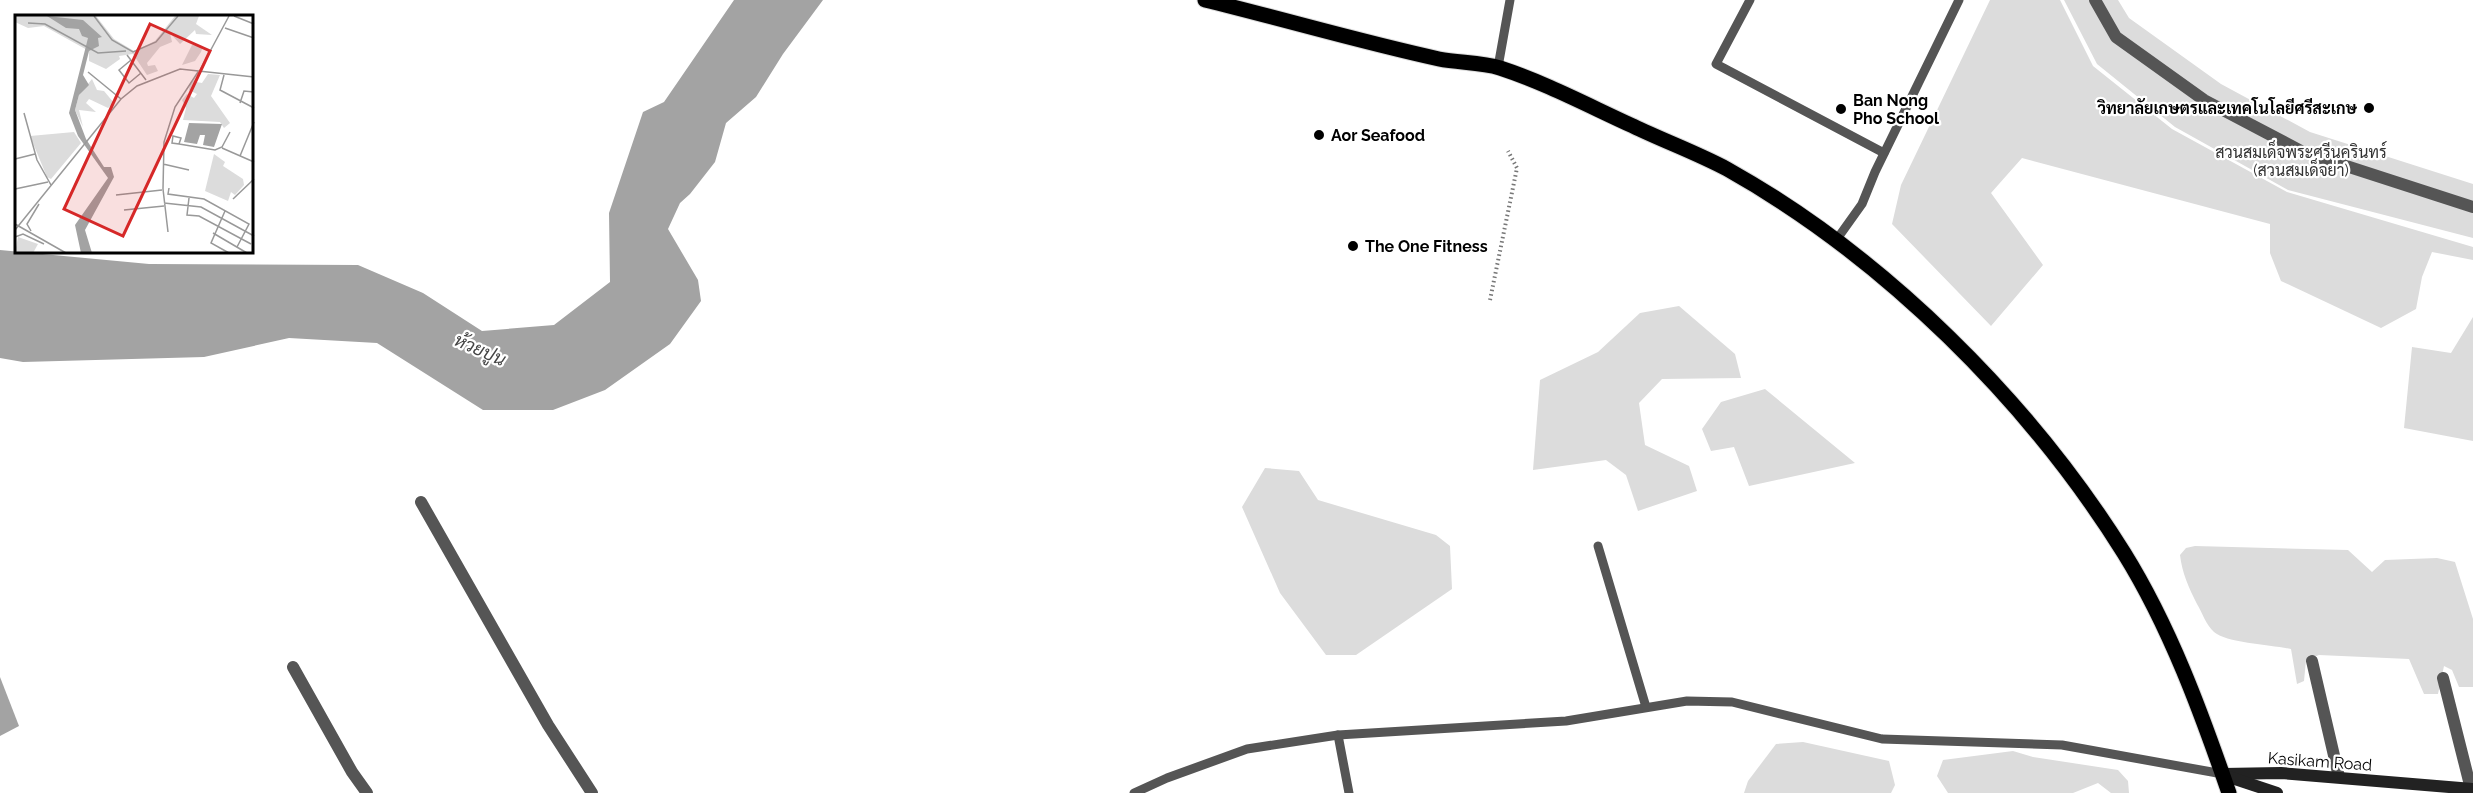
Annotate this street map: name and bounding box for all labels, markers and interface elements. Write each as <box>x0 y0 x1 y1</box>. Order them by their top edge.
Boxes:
inset map <box>15 15 254 254</box>
place label: Ban Nong Pho School <box>1853 91 1940 128</box>
place label: วิทยาลัยเกษตรและเทคโนโลยีศรีสะเกษ <box>2097 97 2358 118</box>
marker: วิทยาลัยเกษตรและเทคโนโลยีศรีสะเกษ <box>2362 101 2376 115</box>
marker: Ban Nong Pho School <box>1834 102 1848 116</box>
place label: Aor Seafood <box>1331 126 1425 145</box>
marker: Aor Seafood <box>1312 128 1326 142</box>
park label: สวนสมเด็จพระศรีนครินทร์ (สวนสมเด็จย่า) <box>2215 139 2387 180</box>
place label: The One Fitness <box>1365 237 1488 256</box>
marker: The One Fitness <box>1346 239 1360 253</box>
water label: ห้วยปูน <box>450 328 510 373</box>
street label: Kasikam Road <box>2267 748 2373 775</box>

